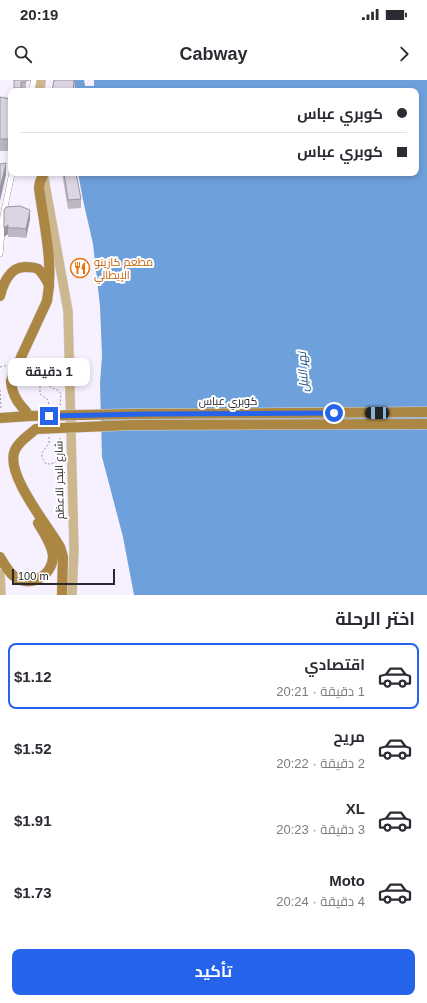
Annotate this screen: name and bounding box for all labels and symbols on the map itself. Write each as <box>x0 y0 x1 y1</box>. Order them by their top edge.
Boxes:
place label: مطعم كازينو الإيطالي <box>94 256 153 284</box>
restaurant icon: مطعم كازينو الإيطالي <box>69 257 91 279</box>
water label: نهر النيل <box>295 350 311 392</box>
callout: 1 دقيقة <box>8 358 90 386</box>
street label: كوبري عباس <box>199 395 257 410</box>
route start <box>325 404 343 422</box>
route end <box>40 407 58 425</box>
car <box>365 407 389 419</box>
street label: شارع البحر الاعظم <box>52 441 68 519</box>
scale bar <box>12 567 115 586</box>

